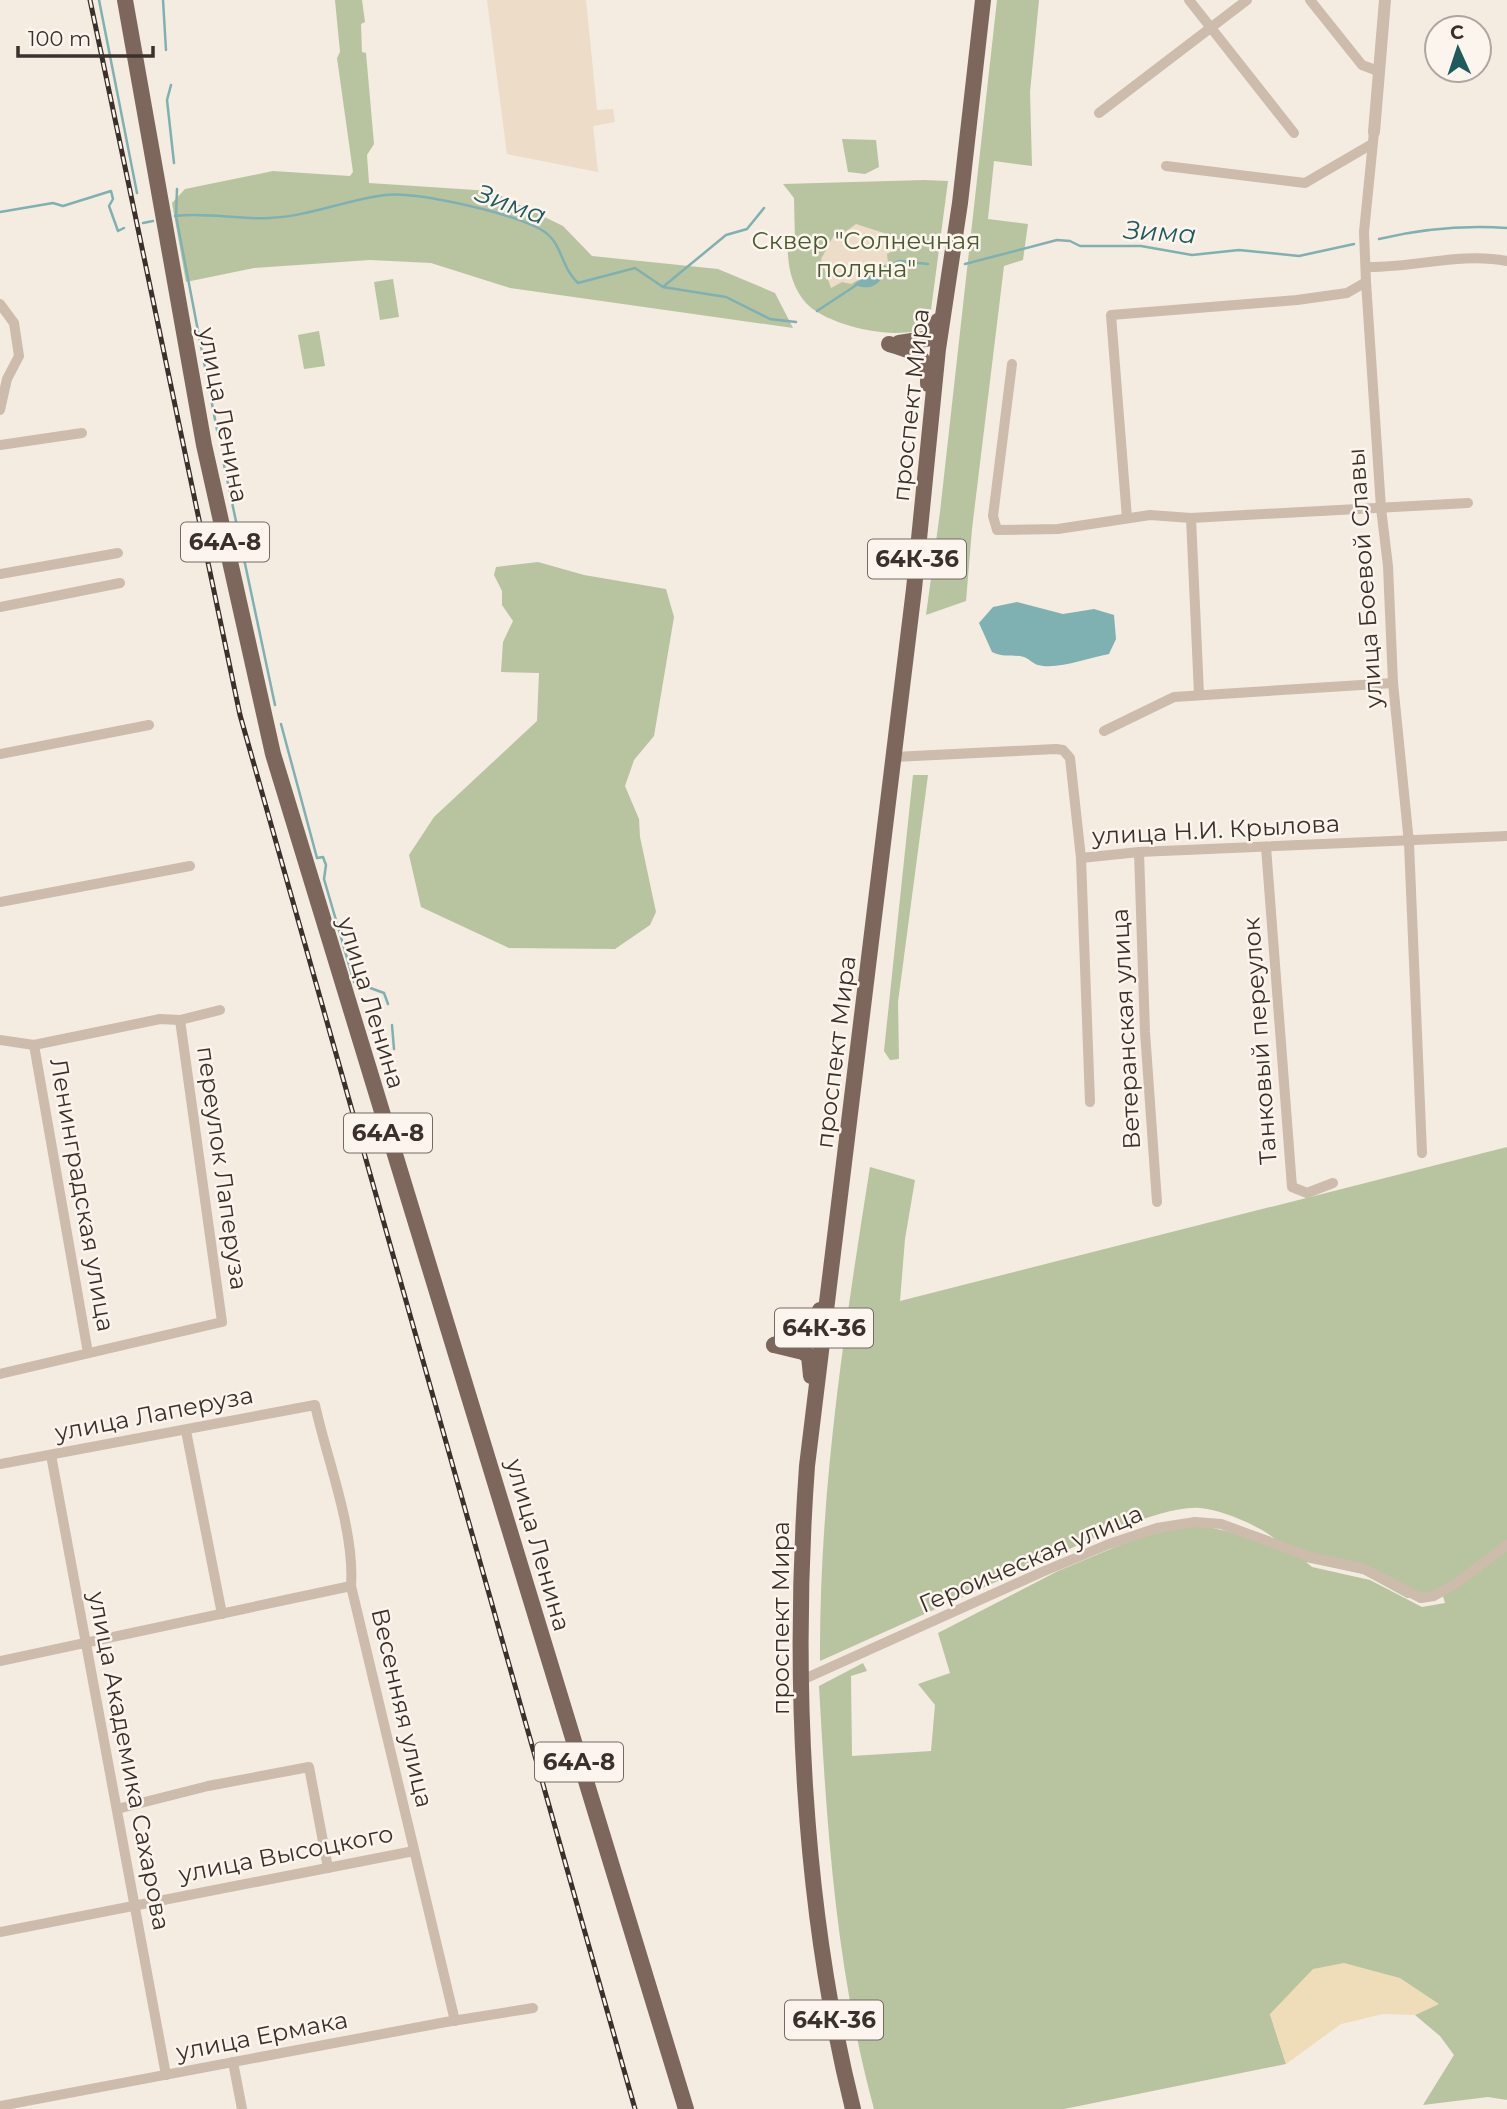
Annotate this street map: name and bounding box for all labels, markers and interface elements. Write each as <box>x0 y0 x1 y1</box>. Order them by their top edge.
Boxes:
scale bar <box>18 14 152 58</box>
north arrow <box>1423 14 1493 84</box>
text: С <box>1450 21 1465 44</box>
text: 100 m <box>28 26 91 51</box>
water label: Зима <box>471 176 551 231</box>
water label: Зима <box>1122 213 1197 250</box>
park label: Сквер "Солнечная поляна" <box>752 226 981 283</box>
street label: проспект Мира <box>886 307 935 503</box>
street label: улица Ленина <box>192 324 255 505</box>
street label: улица Боевой Славы <box>1341 447 1388 710</box>
road number: 64А-8 <box>181 522 269 562</box>
road number: 64К-36 <box>868 540 966 579</box>
street label: улица Н.И. Крылова <box>1090 809 1341 851</box>
street label: Ветеранская улица <box>1105 908 1146 1150</box>
street label: улица Ленина <box>331 913 411 1092</box>
street label: Танковый переулок <box>1236 916 1283 1166</box>
street label: проспект Мира <box>809 954 862 1150</box>
street label: переулок Лаперуза <box>191 1044 254 1292</box>
street label: Ленинградская улица <box>44 1056 121 1334</box>
road number: 64А-8 <box>344 1114 432 1152</box>
road number: 64К-36 <box>775 1308 873 1348</box>
street label: улица Лаперуза <box>51 1380 256 1447</box>
street label: улица Ленина <box>500 1454 577 1634</box>
street label: Героическая улица <box>915 1498 1147 1619</box>
street label: проспект Мира <box>766 1521 795 1715</box>
street label: улица Академика Сахарова <box>82 1588 177 1933</box>
street label: Весенняя улица <box>365 1605 440 1810</box>
road number: 64А-8 <box>535 1742 623 1782</box>
street label: улица Высоцкого <box>175 1818 396 1889</box>
road number: 64К-36 <box>785 2000 883 2039</box>
street label: улица Ермака <box>173 2005 350 2067</box>

